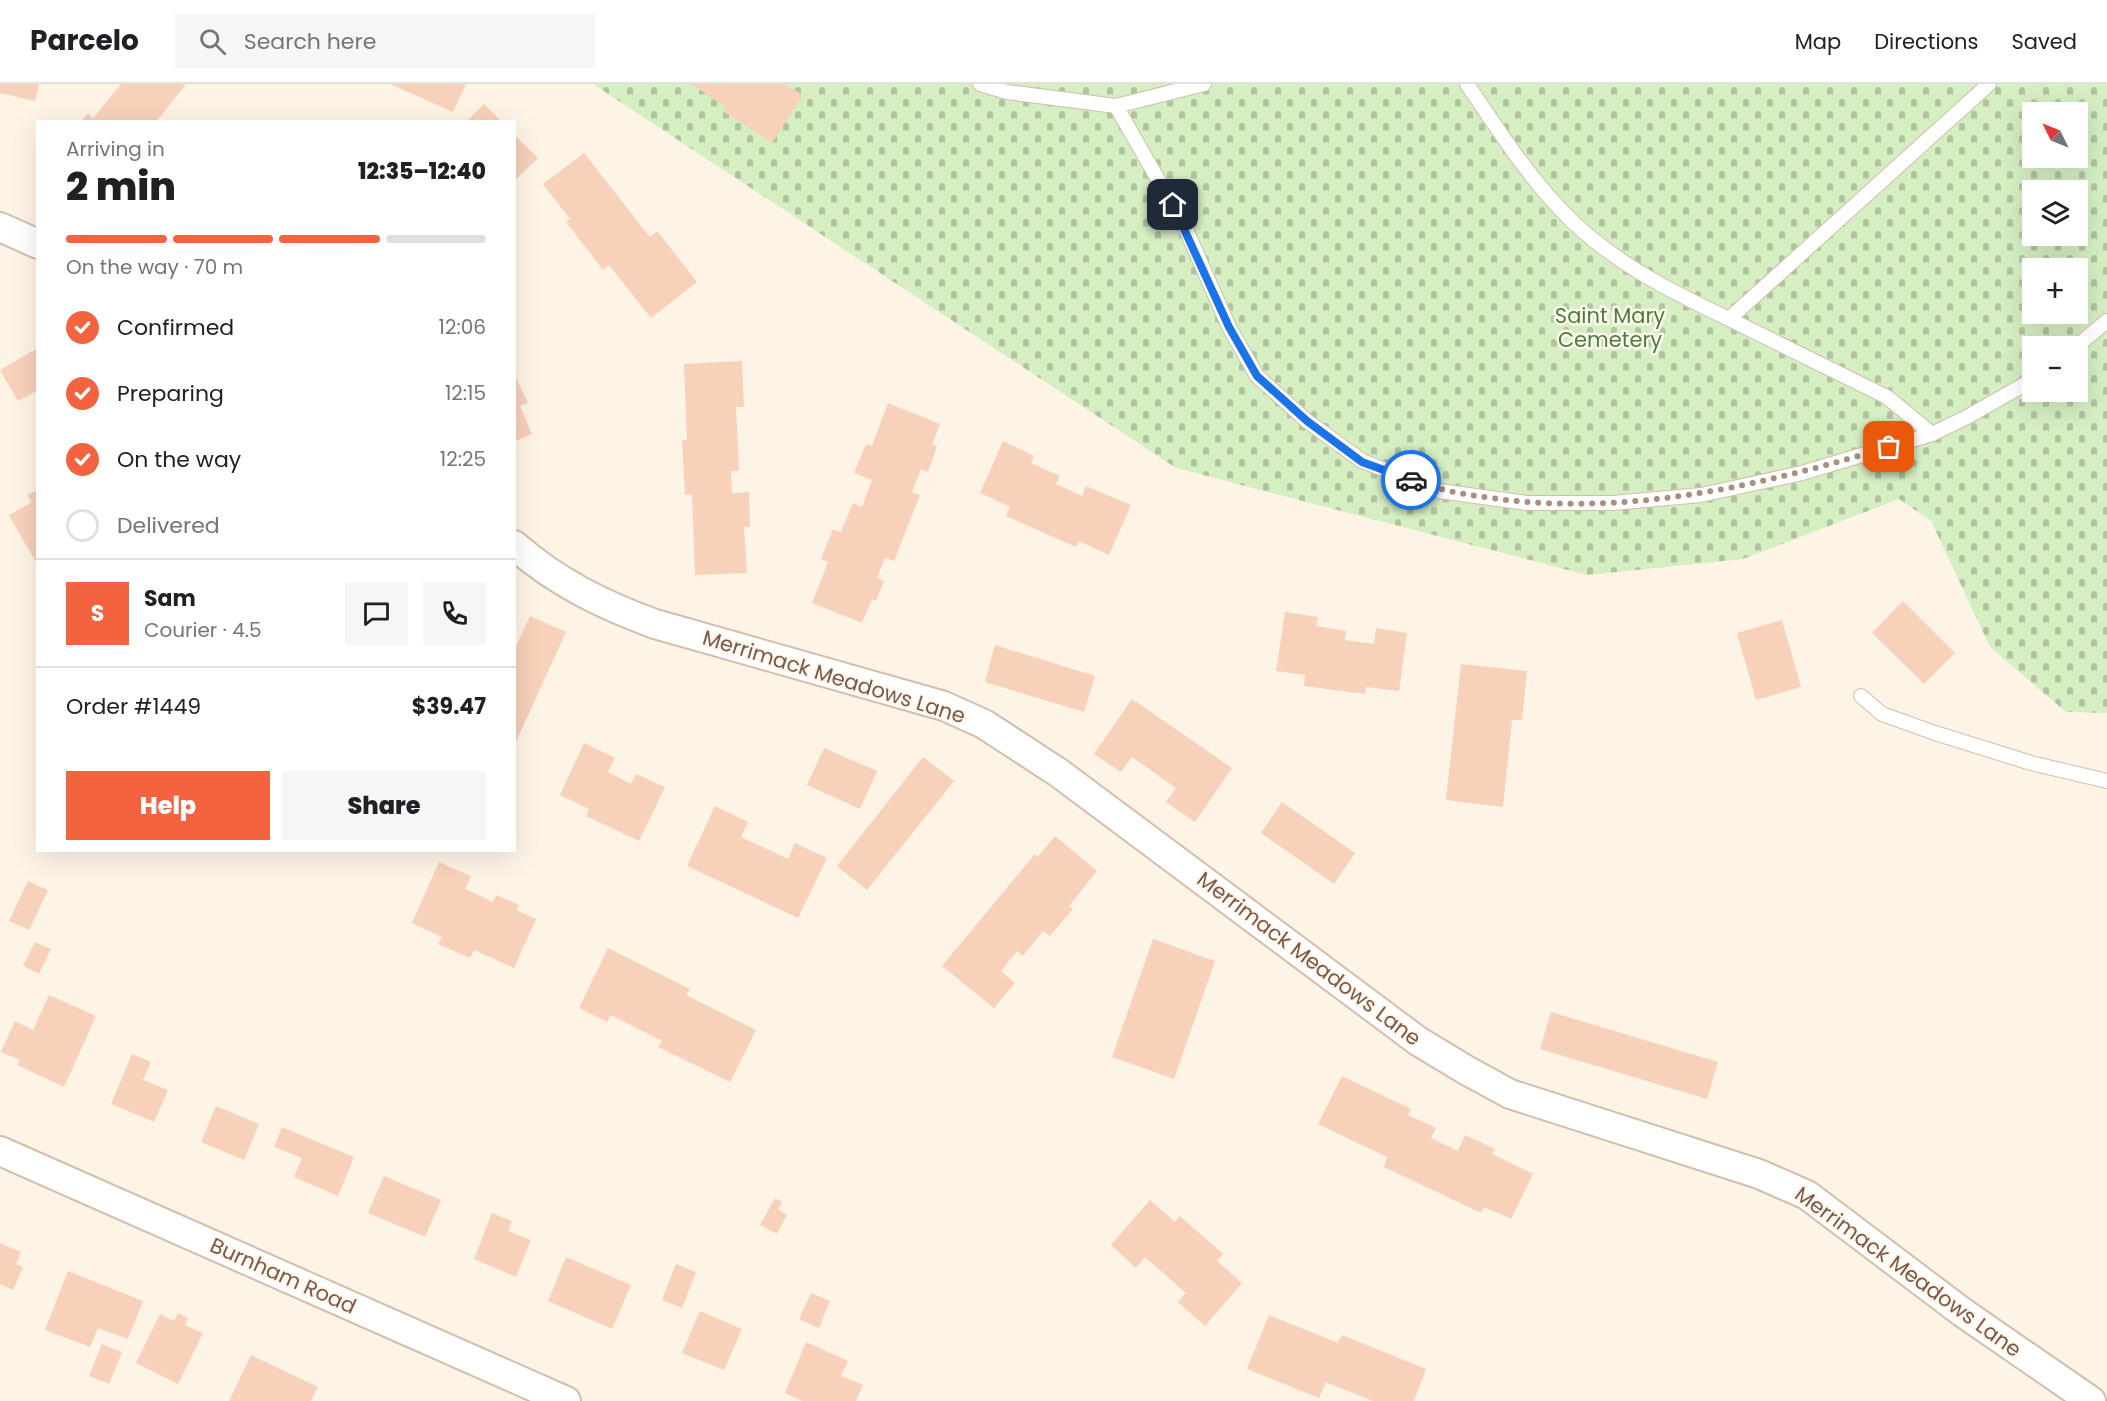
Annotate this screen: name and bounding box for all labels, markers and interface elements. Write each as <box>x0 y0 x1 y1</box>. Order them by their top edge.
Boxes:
search box <box>175 14 595 68</box>
text: Parcelo <box>30 21 139 60</box>
icon: search <box>196 25 229 58</box>
text: Search here <box>244 26 376 57</box>
text: Map <box>1795 27 1841 56</box>
text: Directions <box>1874 27 1978 56</box>
text: Saved <box>2011 27 2077 56</box>
north arrow <box>2022 102 2088 168</box>
map controls <box>2022 102 2088 402</box>
text: Arriving in <box>66 135 165 163</box>
text: 12:35–12:40 <box>358 156 486 187</box>
text: 2 min <box>66 159 176 214</box>
pin <box>1147 179 1198 230</box>
button: layers <box>2022 180 2088 246</box>
icon: home <box>1156 188 1189 221</box>
text: On the way · 70 m <box>66 253 243 281</box>
button: + <box>2022 258 2088 324</box>
park label: Saint Mary Cemetery <box>1555 301 1665 354</box>
icon: check <box>66 311 99 344</box>
text: Confirmed <box>117 312 234 343</box>
text: 12:06 <box>439 313 486 341</box>
button: − <box>2022 336 2088 402</box>
icon: check <box>66 377 99 410</box>
text: Preparing <box>117 378 224 409</box>
text: 12:15 <box>445 379 486 407</box>
pin <box>1863 421 1914 472</box>
icon: bag <box>1872 430 1905 463</box>
icon: check <box>66 443 99 476</box>
text: On the way <box>117 444 241 475</box>
text: 12:25 <box>440 445 486 473</box>
courier <box>1381 450 1441 510</box>
icon: car <box>1395 464 1428 497</box>
text: Delivered <box>117 510 220 541</box>
button: chat <box>345 582 408 645</box>
button: phone <box>423 582 486 645</box>
text: Sam <box>144 583 196 614</box>
text: S <box>91 598 104 629</box>
text: Courier · 4.5 <box>144 616 262 644</box>
street label: Merrimack Meadows Lane <box>699 623 969 730</box>
text: Order #1449 <box>66 691 201 722</box>
text: $39.47 <box>412 691 486 722</box>
button: Help <box>66 771 270 840</box>
button: Share <box>282 771 486 840</box>
street label: Merrimack Meadows Lane <box>1191 865 1427 1052</box>
street label: Merrimack Meadows Lane <box>1789 1180 2027 1364</box>
street label: Burnham Road <box>206 1230 361 1321</box>

